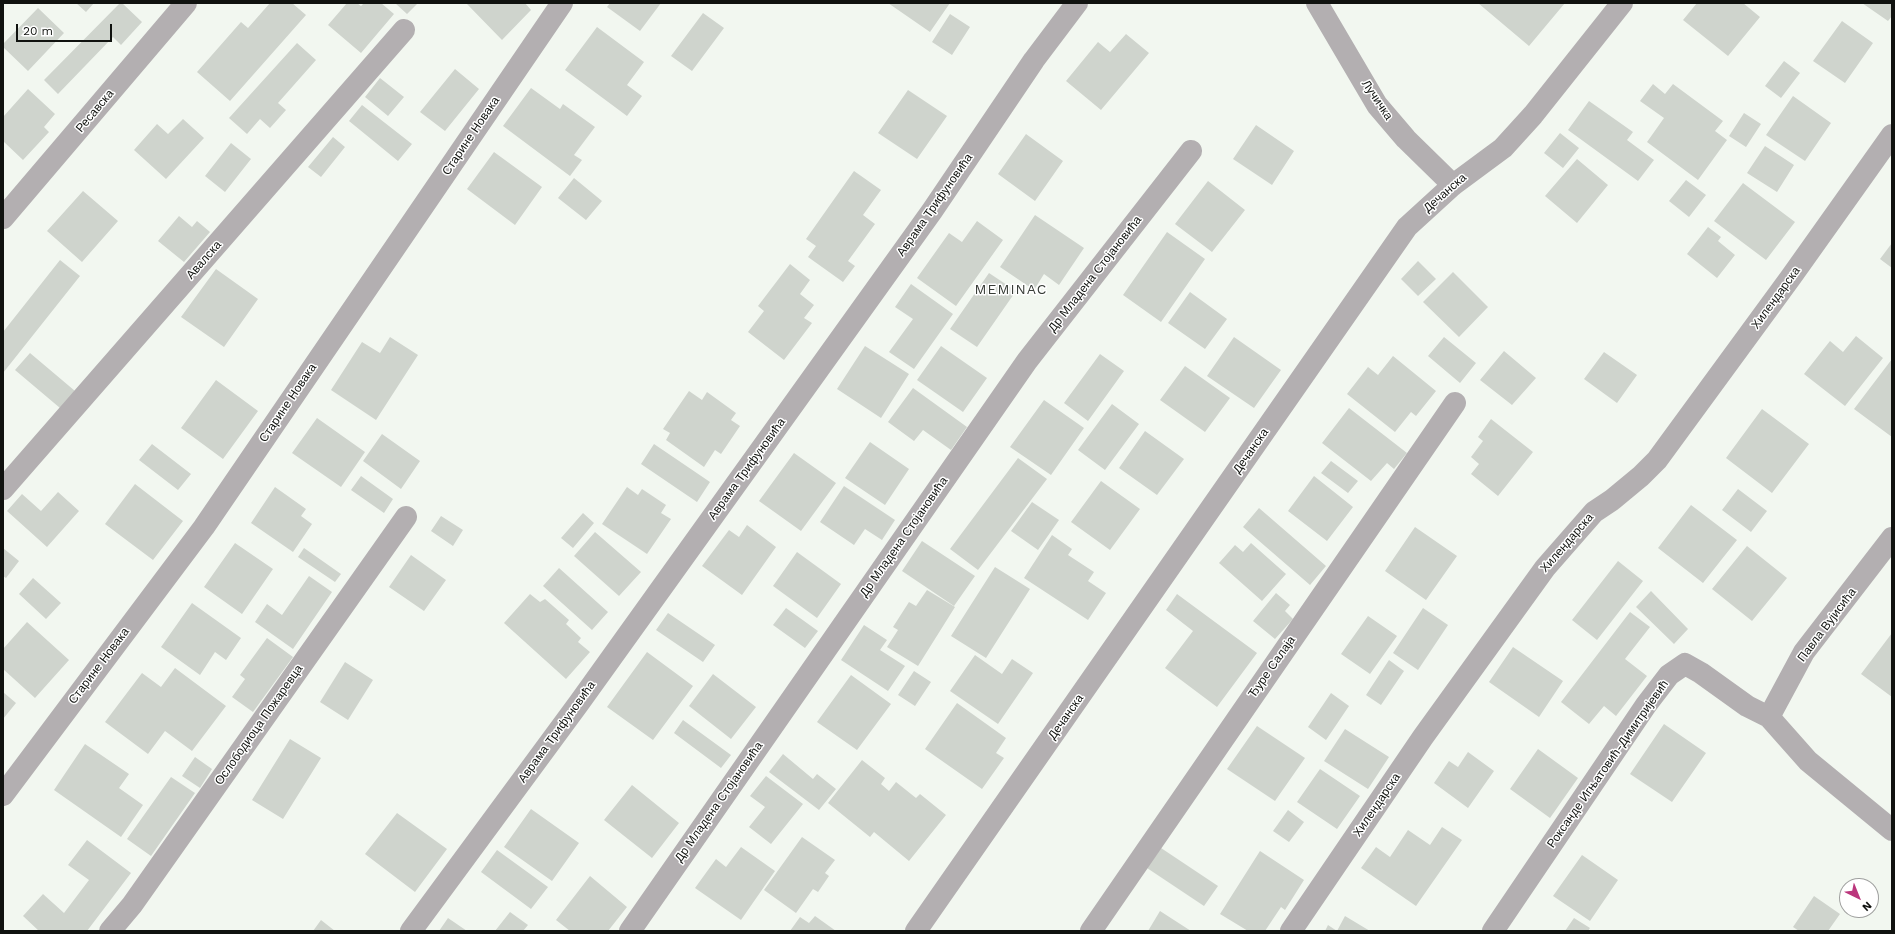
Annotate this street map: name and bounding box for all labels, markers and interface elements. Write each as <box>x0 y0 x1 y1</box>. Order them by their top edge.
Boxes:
scale bar <box>18 16 114 42</box>
text: 20 m <box>23 24 53 38</box>
street label: Лучичка <box>1358 77 1396 123</box>
street label: Ресавска <box>73 87 117 135</box>
street label: Старине Новака <box>439 94 503 178</box>
street label: Аврама Трифуновића <box>894 151 976 259</box>
street label: Дечанска <box>1421 170 1469 216</box>
street label: Др Младена Стојановића <box>1045 213 1145 335</box>
street label: Авалска <box>183 238 225 282</box>
street label: Хилендарска <box>1749 264 1803 332</box>
district label: MEMINAC <box>975 282 1047 298</box>
street label: Старине Новака <box>256 361 320 445</box>
street label: Аврама Трифуновића <box>705 415 789 523</box>
street label: Дечанска <box>1230 426 1272 476</box>
street label: Др Младена Стојановића <box>857 474 951 600</box>
street label: Хилендарска <box>1537 511 1597 575</box>
street label: Павла Вујисића <box>1795 585 1859 665</box>
street label: Старине Новака <box>66 625 132 707</box>
street label: Ђуре Салаја <box>1245 633 1299 701</box>
street label: Ослободиоца Пожаревца <box>212 662 306 788</box>
street label: Роксанде Игњатовић-Димитријевић <box>1544 677 1672 851</box>
street label: Аврама Трифуновића <box>515 678 599 786</box>
street label: Дечанска <box>1045 692 1087 742</box>
street label: Др Младена Стојановића <box>672 739 766 865</box>
street label: Хилендарска <box>1350 770 1404 840</box>
north arrow <box>1839 878 1879 918</box>
text: N <box>1859 899 1874 914</box>

